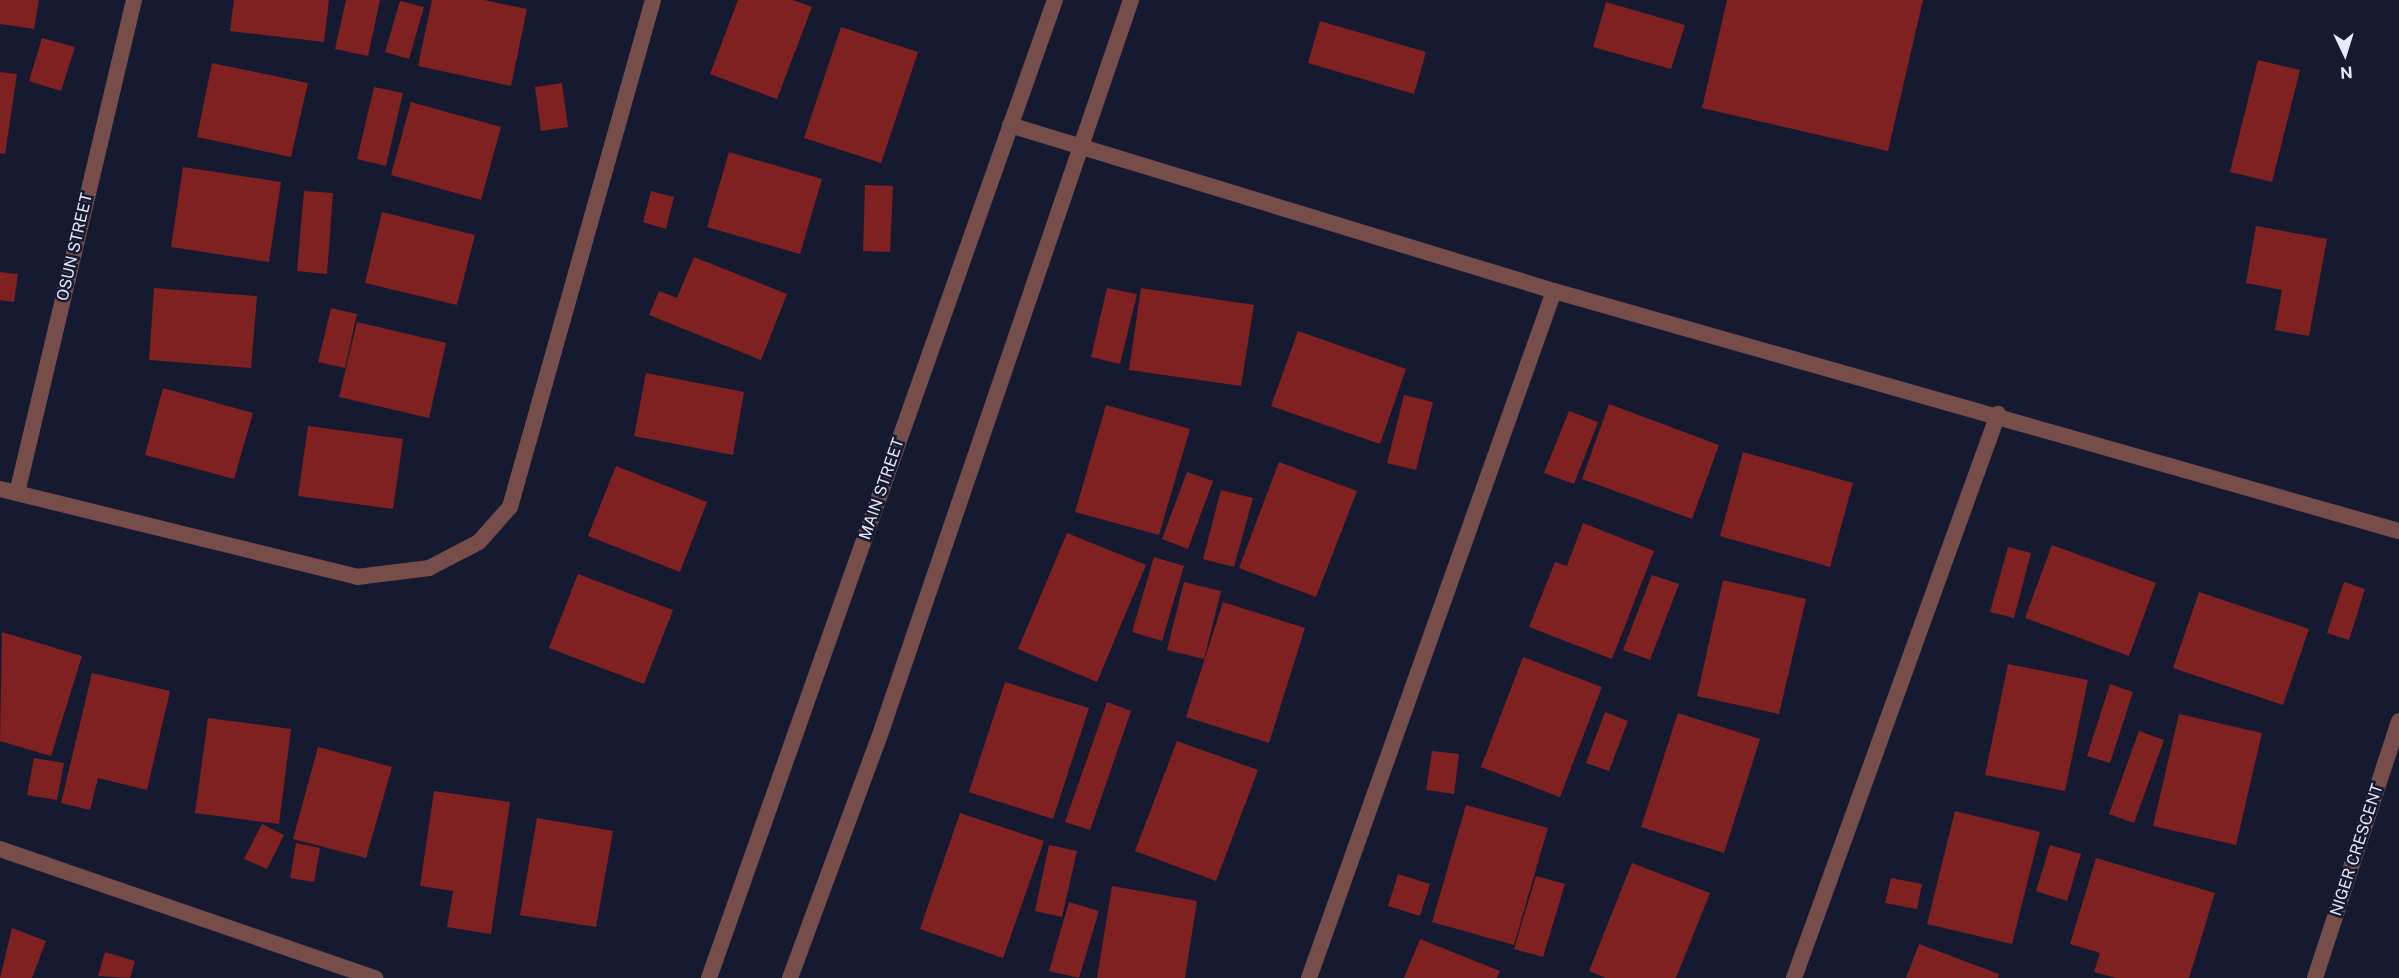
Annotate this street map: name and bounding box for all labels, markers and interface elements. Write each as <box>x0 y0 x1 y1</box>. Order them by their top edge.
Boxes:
north arrow <box>2315 24 2375 84</box>
text: N <box>2339 63 2353 82</box>
street label: OSUN STREET <box>53 191 97 303</box>
street label: MAIN STREET <box>856 436 908 542</box>
street label: NIGER CRESCENT <box>2327 781 2387 919</box>

